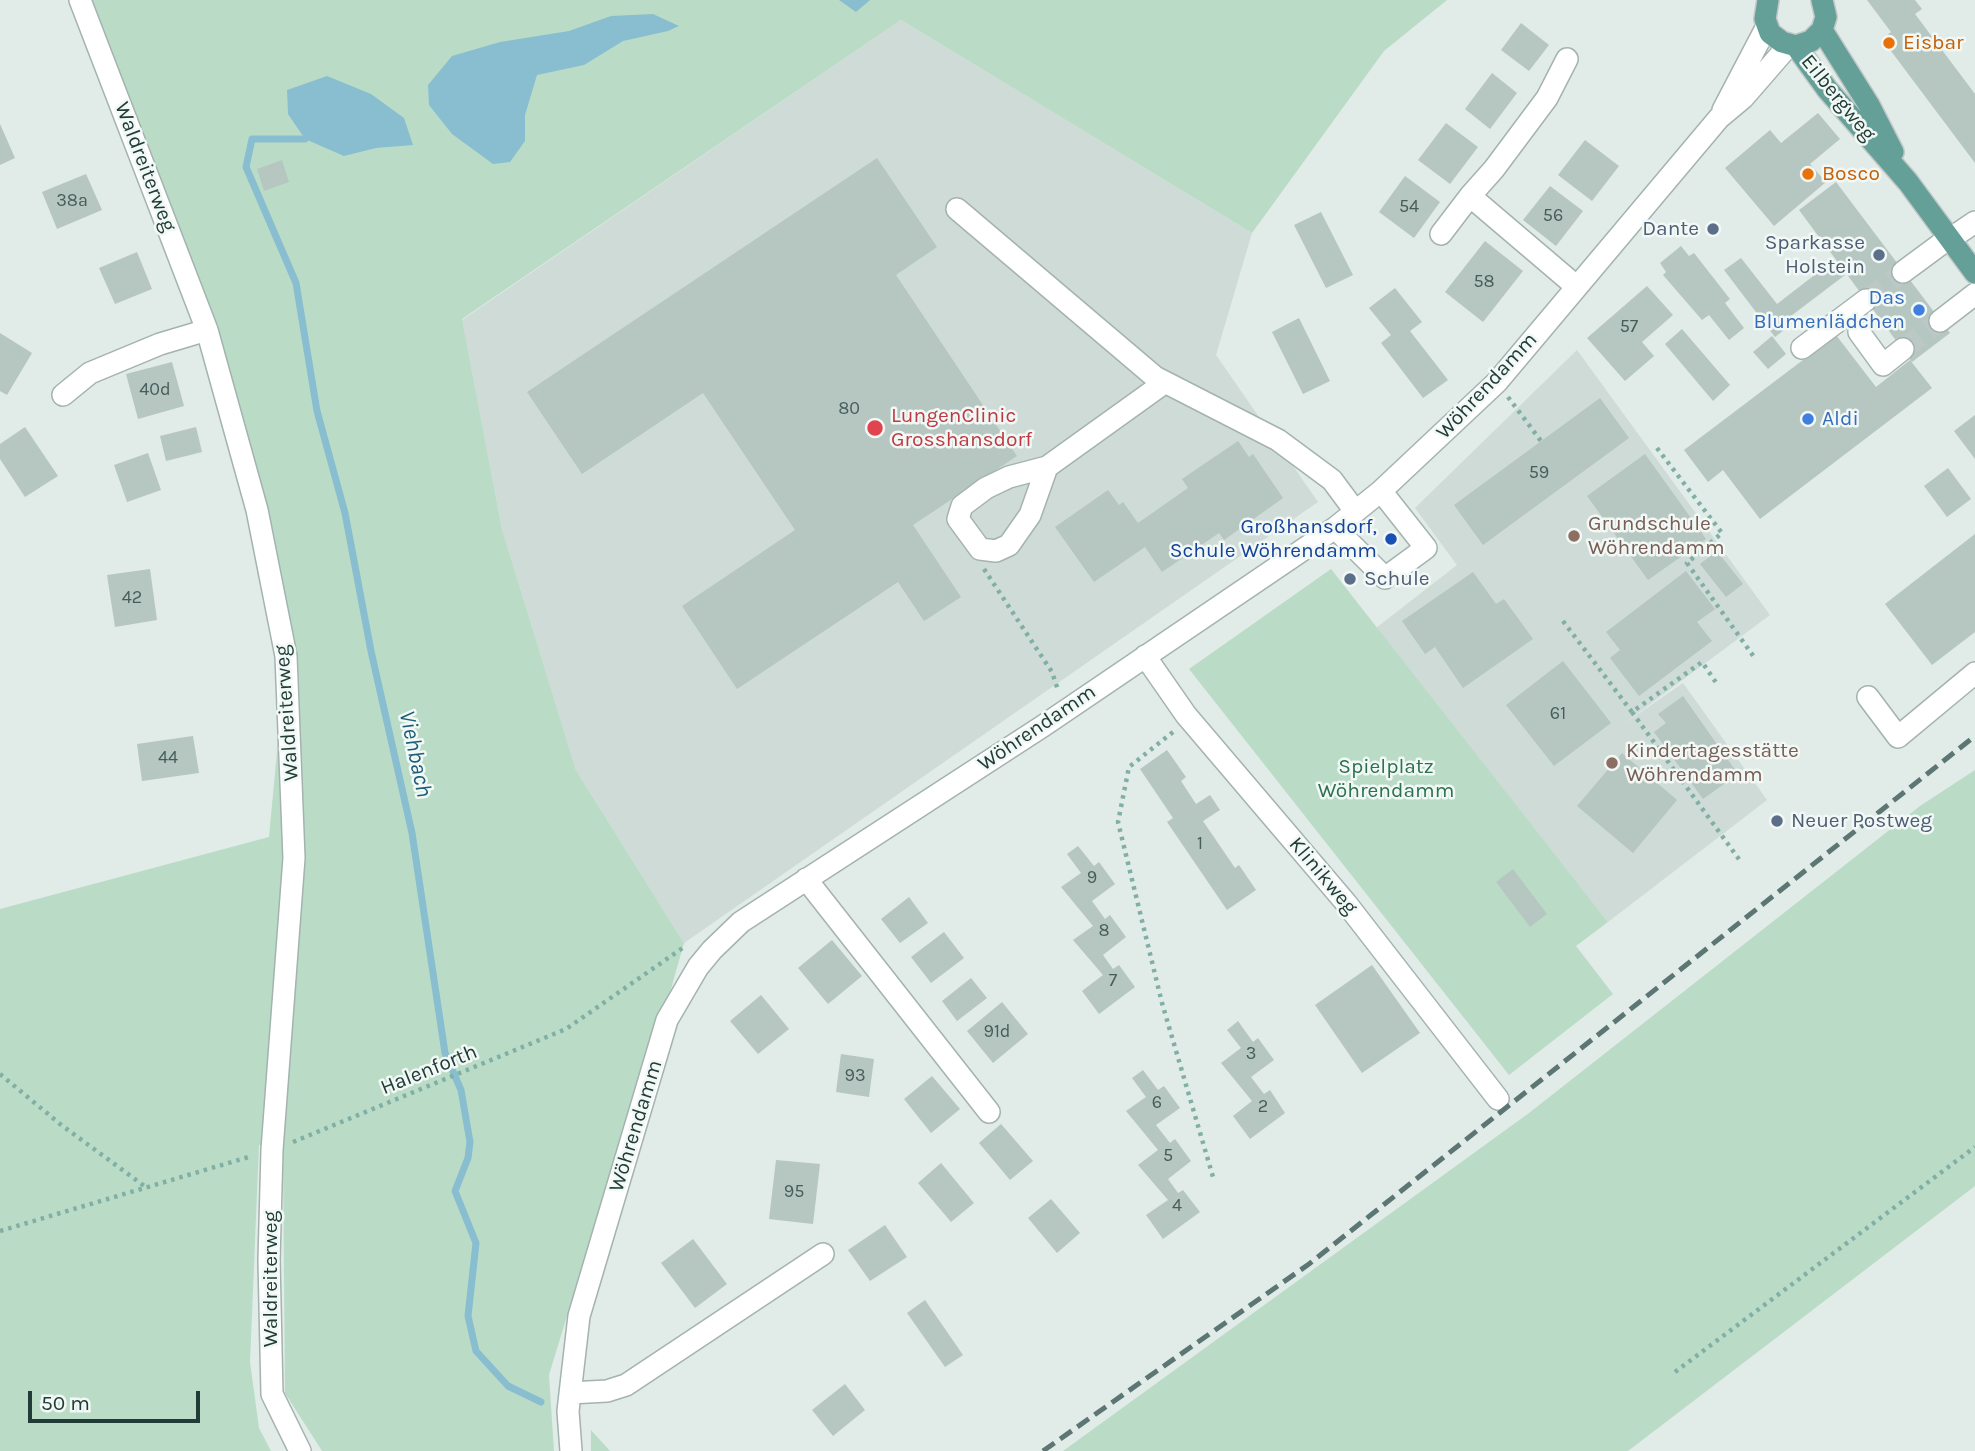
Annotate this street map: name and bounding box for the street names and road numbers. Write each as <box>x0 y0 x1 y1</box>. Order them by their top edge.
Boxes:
street label: Eilbergweg <box>1795 50 1881 146</box>
street label: Waldreiterweg <box>109 99 181 235</box>
street label: Wöhrendamm <box>1431 327 1543 445</box>
street label: Waldreiterweg <box>270 644 304 782</box>
street label: Wöhrendamm <box>973 679 1101 777</box>
street label: Klinikweg <box>1283 832 1363 920</box>
street label: Halenforth <box>377 1039 481 1101</box>
street label: Wöhrendamm <box>604 1057 668 1195</box>
street label: Waldreiterweg <box>258 1211 284 1347</box>

